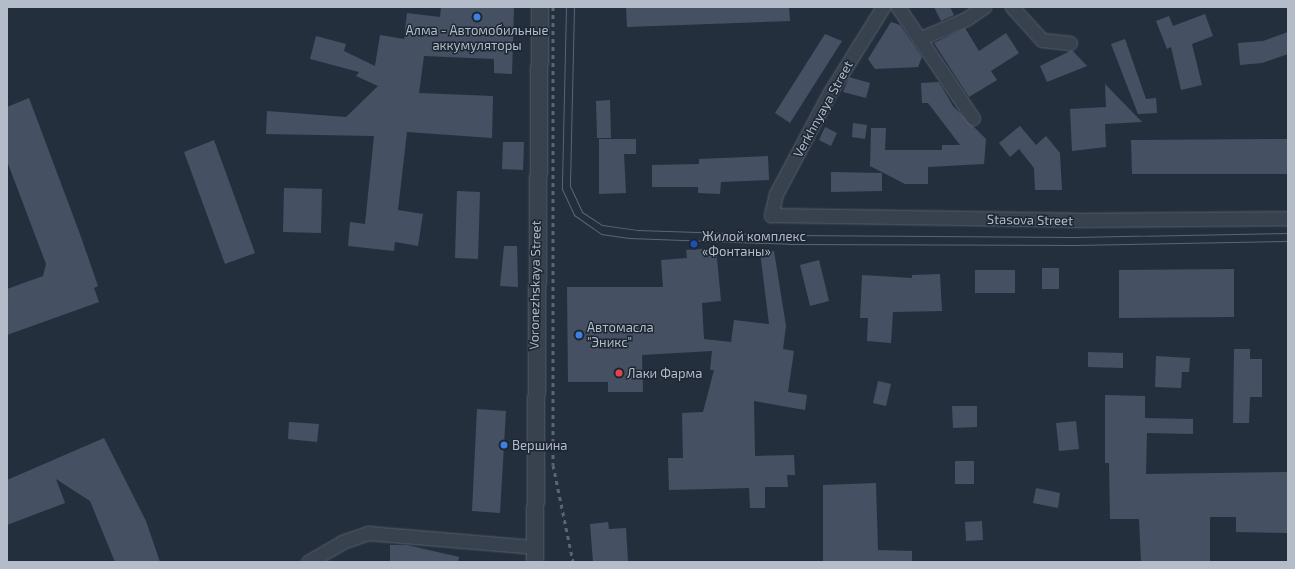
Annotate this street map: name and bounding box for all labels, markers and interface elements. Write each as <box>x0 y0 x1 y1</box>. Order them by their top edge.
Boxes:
marker: Алма - Автомобильные аккумуляторы <box>472 12 482 22</box>
place label: Алма - Автомобильные аккумуляторы <box>405 23 549 54</box>
street label: Verkhnyaya Street <box>790 58 856 160</box>
street label: Stasova Street <box>987 211 1073 229</box>
street label: Voronezhskaya Street <box>526 220 544 350</box>
place label: Жилой комплекс «Фонтаны» <box>702 229 806 260</box>
marker: Жилой комплекс «Фонтаны» <box>689 239 699 249</box>
place label: Автомасла "Эникс" <box>587 320 654 351</box>
marker: Автомасла "Эникс" <box>574 330 584 340</box>
place label: Лаки Фарма <box>627 365 702 381</box>
marker: Лаки Фарма <box>614 368 624 378</box>
place label: Вершина <box>512 437 568 453</box>
marker: Вершина <box>499 440 509 450</box>

